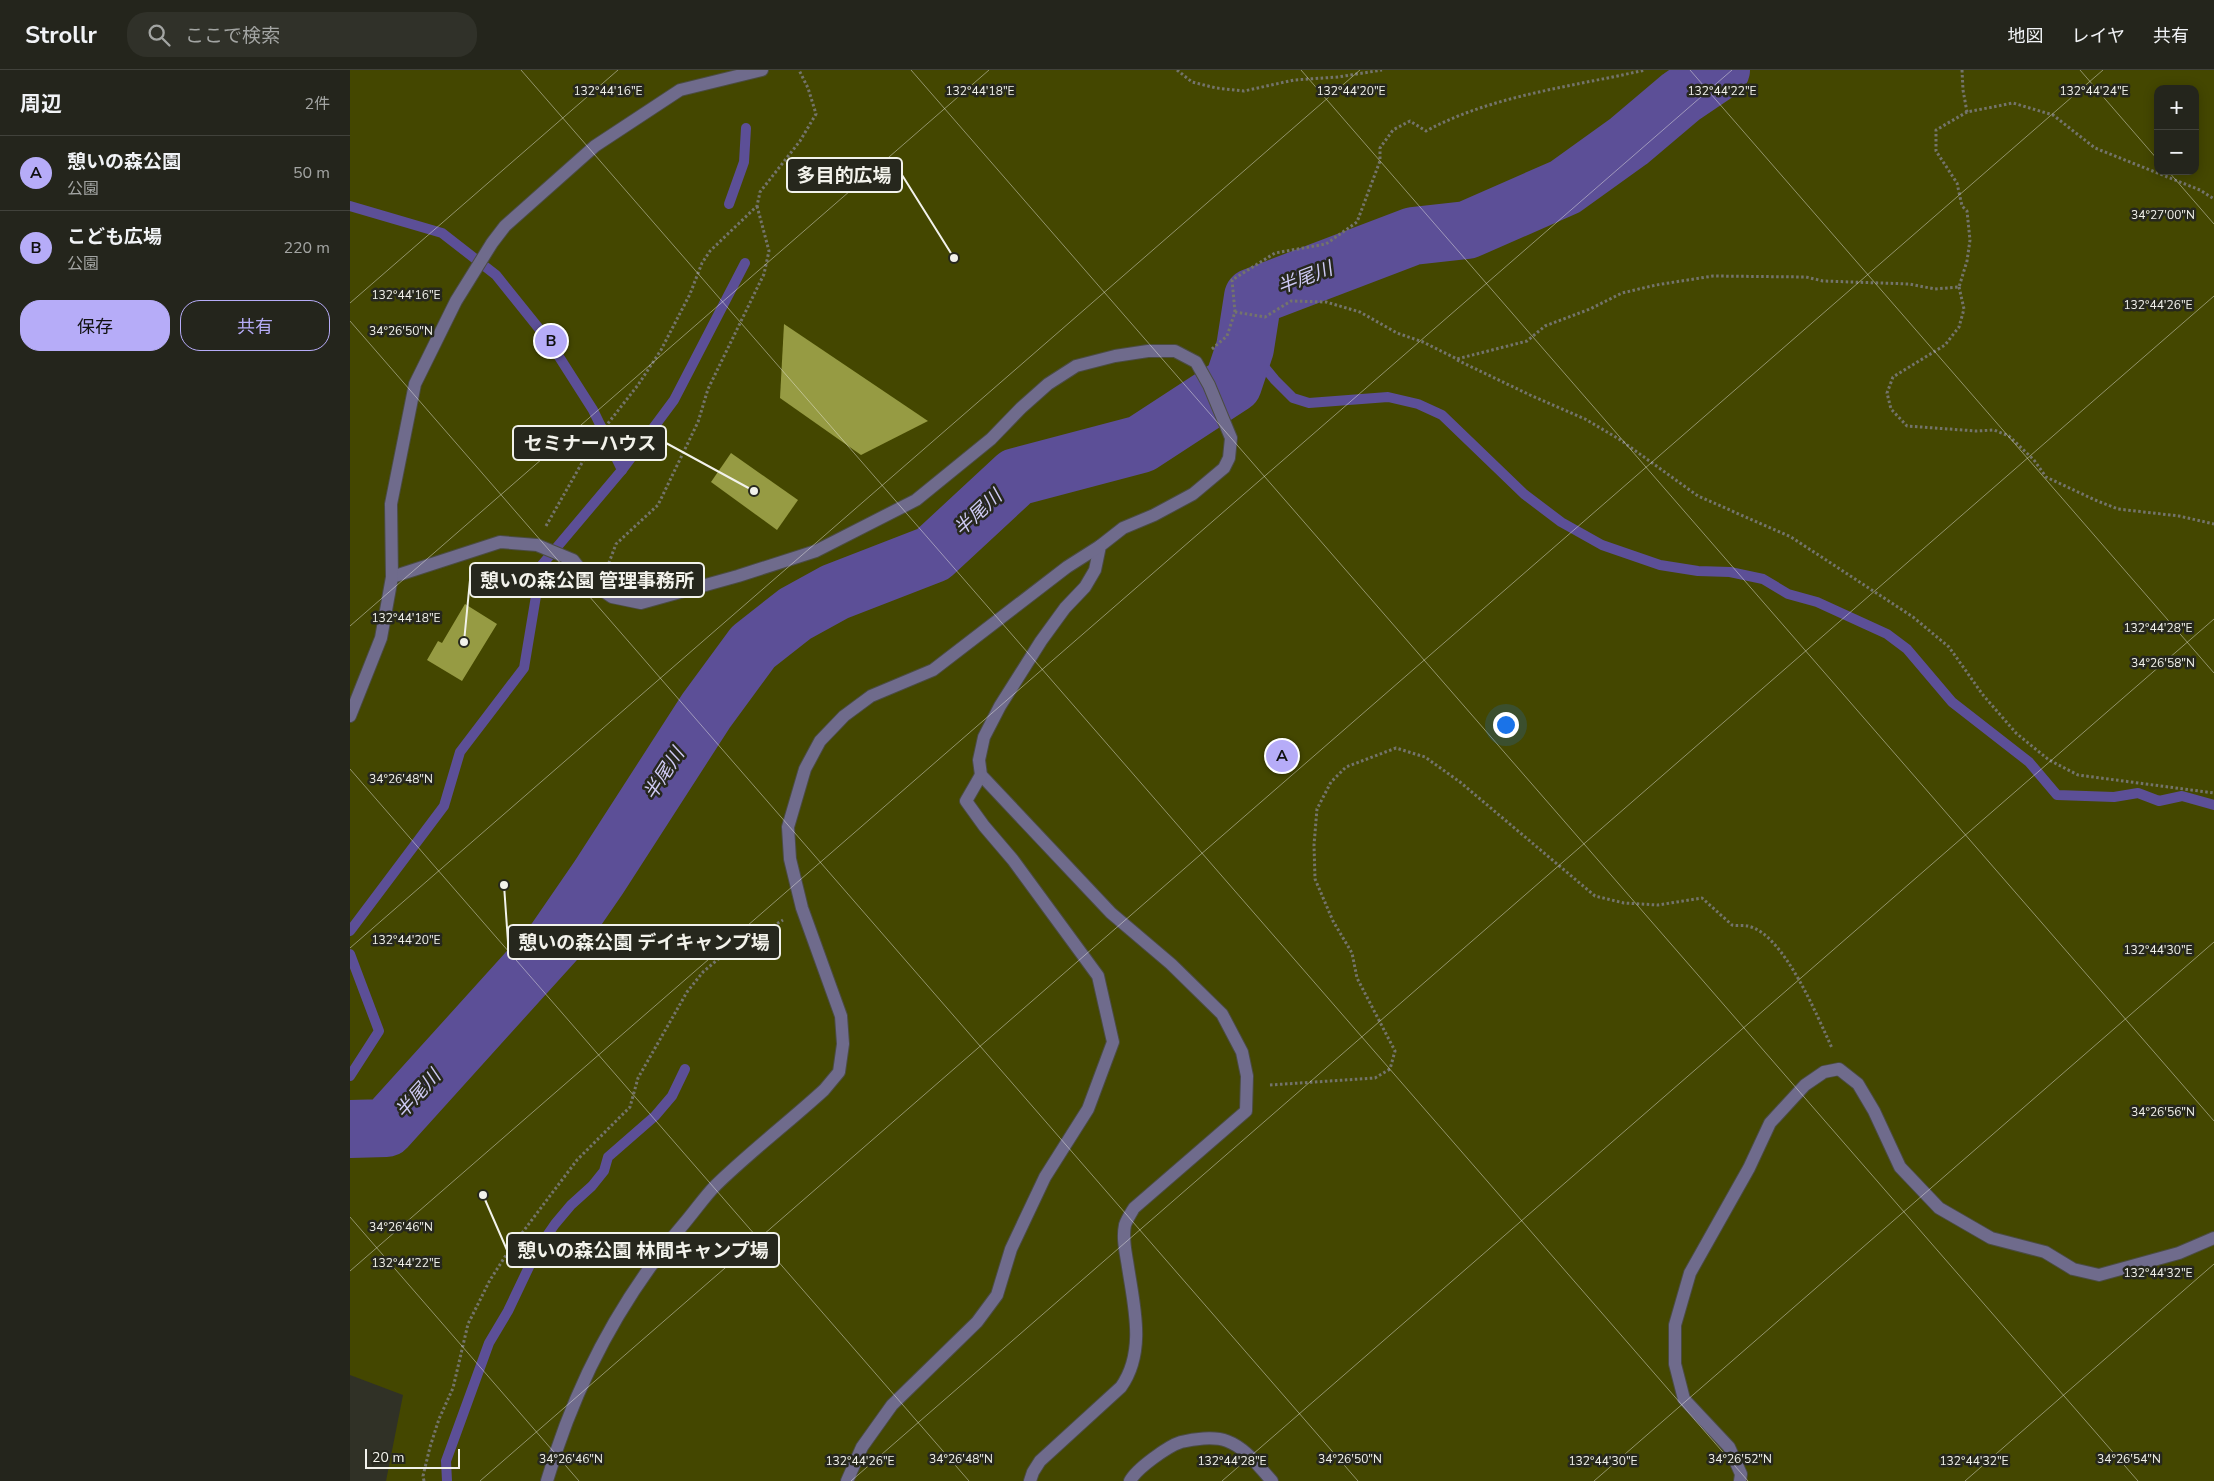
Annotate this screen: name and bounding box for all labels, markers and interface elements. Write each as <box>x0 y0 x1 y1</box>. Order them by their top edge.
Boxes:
search box <box>127 12 477 57</box>
text: Strollr <box>25 19 97 51</box>
icon: search <box>145 21 173 49</box>
text: ここで検索 <box>185 23 280 49</box>
text: 地図 <box>2008 24 2044 48</box>
text: レイヤ <box>2072 24 2125 48</box>
text: 共有 <box>2153 24 2189 48</box>
text: 132°44'16"E <box>573 83 643 99</box>
text: 132°44'18"E <box>945 83 1015 99</box>
text: 132°44'20"E <box>1316 83 1386 99</box>
text: 132°44'22"E <box>1687 83 1757 99</box>
text: 132°44'24"E <box>2059 83 2129 99</box>
map controls <box>2154 85 2199 175</box>
button: + <box>2154 85 2199 130</box>
text: 周辺 <box>20 90 62 118</box>
text: 2件 <box>304 93 330 115</box>
button: − <box>2154 130 2199 175</box>
text: 憩いの森公園 <box>67 149 181 175</box>
callout: 多目的広場 <box>787 158 902 192</box>
text: A <box>30 162 42 184</box>
text: 50 m <box>293 162 330 184</box>
text: 多目的広場 <box>796 163 892 189</box>
text: 公園 <box>67 178 99 200</box>
text: 34°27'00"N <box>2131 207 2195 223</box>
text: こども広場 <box>67 224 162 250</box>
text: B <box>30 237 42 259</box>
text: 220 m <box>283 237 330 259</box>
text: 公園 <box>67 253 99 275</box>
water label: 半尾川 <box>1274 255 1338 300</box>
text: 132°44'16"E <box>371 287 441 303</box>
text: 132°44'26"E <box>2123 297 2193 313</box>
button: 保存 <box>20 300 170 351</box>
button: 共有 <box>180 300 330 351</box>
pin: B <box>535 322 567 360</box>
text: 34°26'50"N <box>369 323 433 339</box>
callout: セミナーハウス <box>513 426 666 460</box>
text: セミナーハウス <box>524 431 656 457</box>
water label: 半尾川 <box>948 483 1009 542</box>
callout: 憩いの森公園 管理事務所 <box>470 563 704 597</box>
text: 憩いの森公園 管理事務所 <box>480 568 694 594</box>
text: 132°44'18"E <box>371 610 441 626</box>
text: 132°44'28"E <box>2123 620 2193 636</box>
text: 34°26'58"N <box>2131 655 2195 671</box>
your location <box>1493 712 1519 738</box>
pin: A <box>1266 737 1298 775</box>
water label: 半尾川 <box>638 741 692 805</box>
text: 34°26'48"N <box>369 771 433 787</box>
callout: 憩いの森公園 デイキャンプ場 <box>508 925 780 959</box>
text: 憩いの森公園 デイキャンプ場 <box>518 930 770 956</box>
text: 132°44'20"E <box>371 932 441 948</box>
text: 132°44'30"E <box>2123 942 2193 958</box>
water label: 半尾川 <box>389 1063 448 1124</box>
text: 34°26'56"N <box>2131 1104 2195 1120</box>
text: 34°26'46"N <box>369 1219 433 1235</box>
callout: 憩いの森公園 林間キャンプ場 <box>507 1233 779 1267</box>
text: 憩いの森公園 林間キャンプ場 <box>517 1238 769 1264</box>
text: 132°44'22"E <box>371 1255 441 1271</box>
text: 132°44'32"E <box>2123 1265 2193 1281</box>
scale bar <box>365 1446 460 1469</box>
text: 20 m <box>372 1448 404 1467</box>
text: 34°26'46"N <box>539 1451 603 1467</box>
text: 34°26'48"N <box>929 1451 993 1467</box>
text: 34°26'50"N <box>1318 1451 1382 1467</box>
text: 34°26'52"N <box>1708 1451 1772 1467</box>
text: 34°26'54"N <box>2097 1451 2161 1467</box>
text: 132°44'26"E <box>825 1453 895 1469</box>
text: 132°44'28"E <box>1197 1453 1267 1469</box>
text: 132°44'30"E <box>1568 1453 1638 1469</box>
text: 132°44'32"E <box>1939 1453 2009 1469</box>

